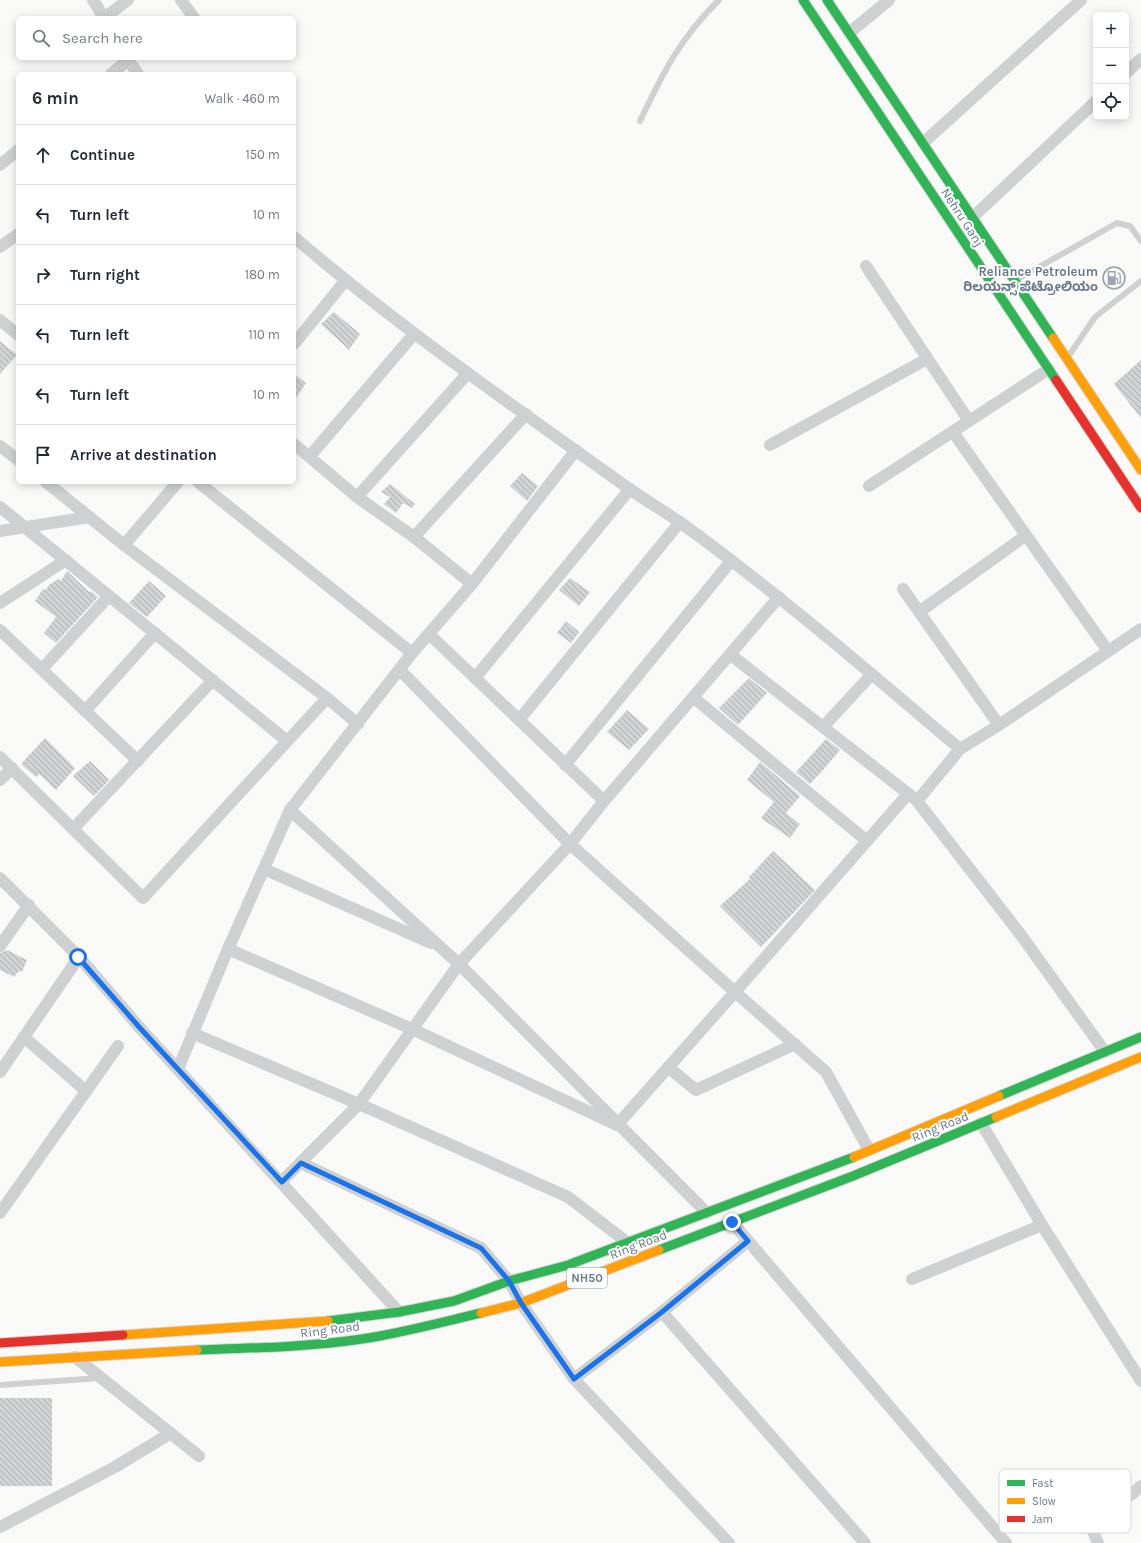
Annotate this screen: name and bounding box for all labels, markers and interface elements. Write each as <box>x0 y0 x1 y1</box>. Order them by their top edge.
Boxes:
map controls <box>1093 12 1129 120</box>
button: + <box>1093 12 1129 48</box>
search box <box>16 16 296 60</box>
icon: search <box>30 27 52 49</box>
text: Search here <box>62 29 143 47</box>
button: − <box>1093 48 1129 84</box>
button: locate <box>1093 84 1129 120</box>
text: 6 min <box>32 88 79 108</box>
text: Walk · 460 m <box>205 91 280 106</box>
icon: ahead <box>32 144 54 166</box>
text: Continue <box>70 146 135 164</box>
text: 150 m <box>245 147 280 162</box>
street label: Nehru Ganj <box>938 185 987 249</box>
icon: left <box>32 204 54 226</box>
text: Turn left <box>70 206 129 224</box>
text: 10 m <box>253 207 280 222</box>
icon: right <box>32 264 54 286</box>
place label: Reliance Petroleum ರಿಲಯನ್ಸ್ ಪೆಟ್ರೋಲಿಯಂ <box>963 264 1098 296</box>
fuel station icon: Reliance Petroleum ರಿಲಯನ್ಸ್ ಪೆಟ್ರೋಲಿಯಂ <box>1101 265 1127 291</box>
text: Turn right <box>70 266 140 284</box>
text: 180 m <box>245 267 280 282</box>
icon: left <box>32 324 54 346</box>
text: Turn left <box>70 326 129 344</box>
text: 110 m <box>248 327 280 342</box>
icon: left <box>32 384 54 406</box>
text: Turn left <box>70 386 129 404</box>
text: 10 m <box>253 387 280 402</box>
icon: arrive <box>32 444 54 466</box>
text: Arrive at destination <box>70 446 217 464</box>
route start <box>69 948 87 966</box>
street label: Ring Road <box>910 1108 971 1145</box>
route end <box>723 1213 741 1231</box>
street label: Ring Road <box>607 1227 669 1262</box>
road number: NH50 <box>567 1268 607 1288</box>
street label: Ring Road <box>299 1318 361 1341</box>
legend <box>999 1469 1131 1533</box>
text: Fast <box>1032 1477 1053 1490</box>
text: Slow <box>1032 1495 1056 1508</box>
text: Jam <box>1032 1513 1053 1526</box>

